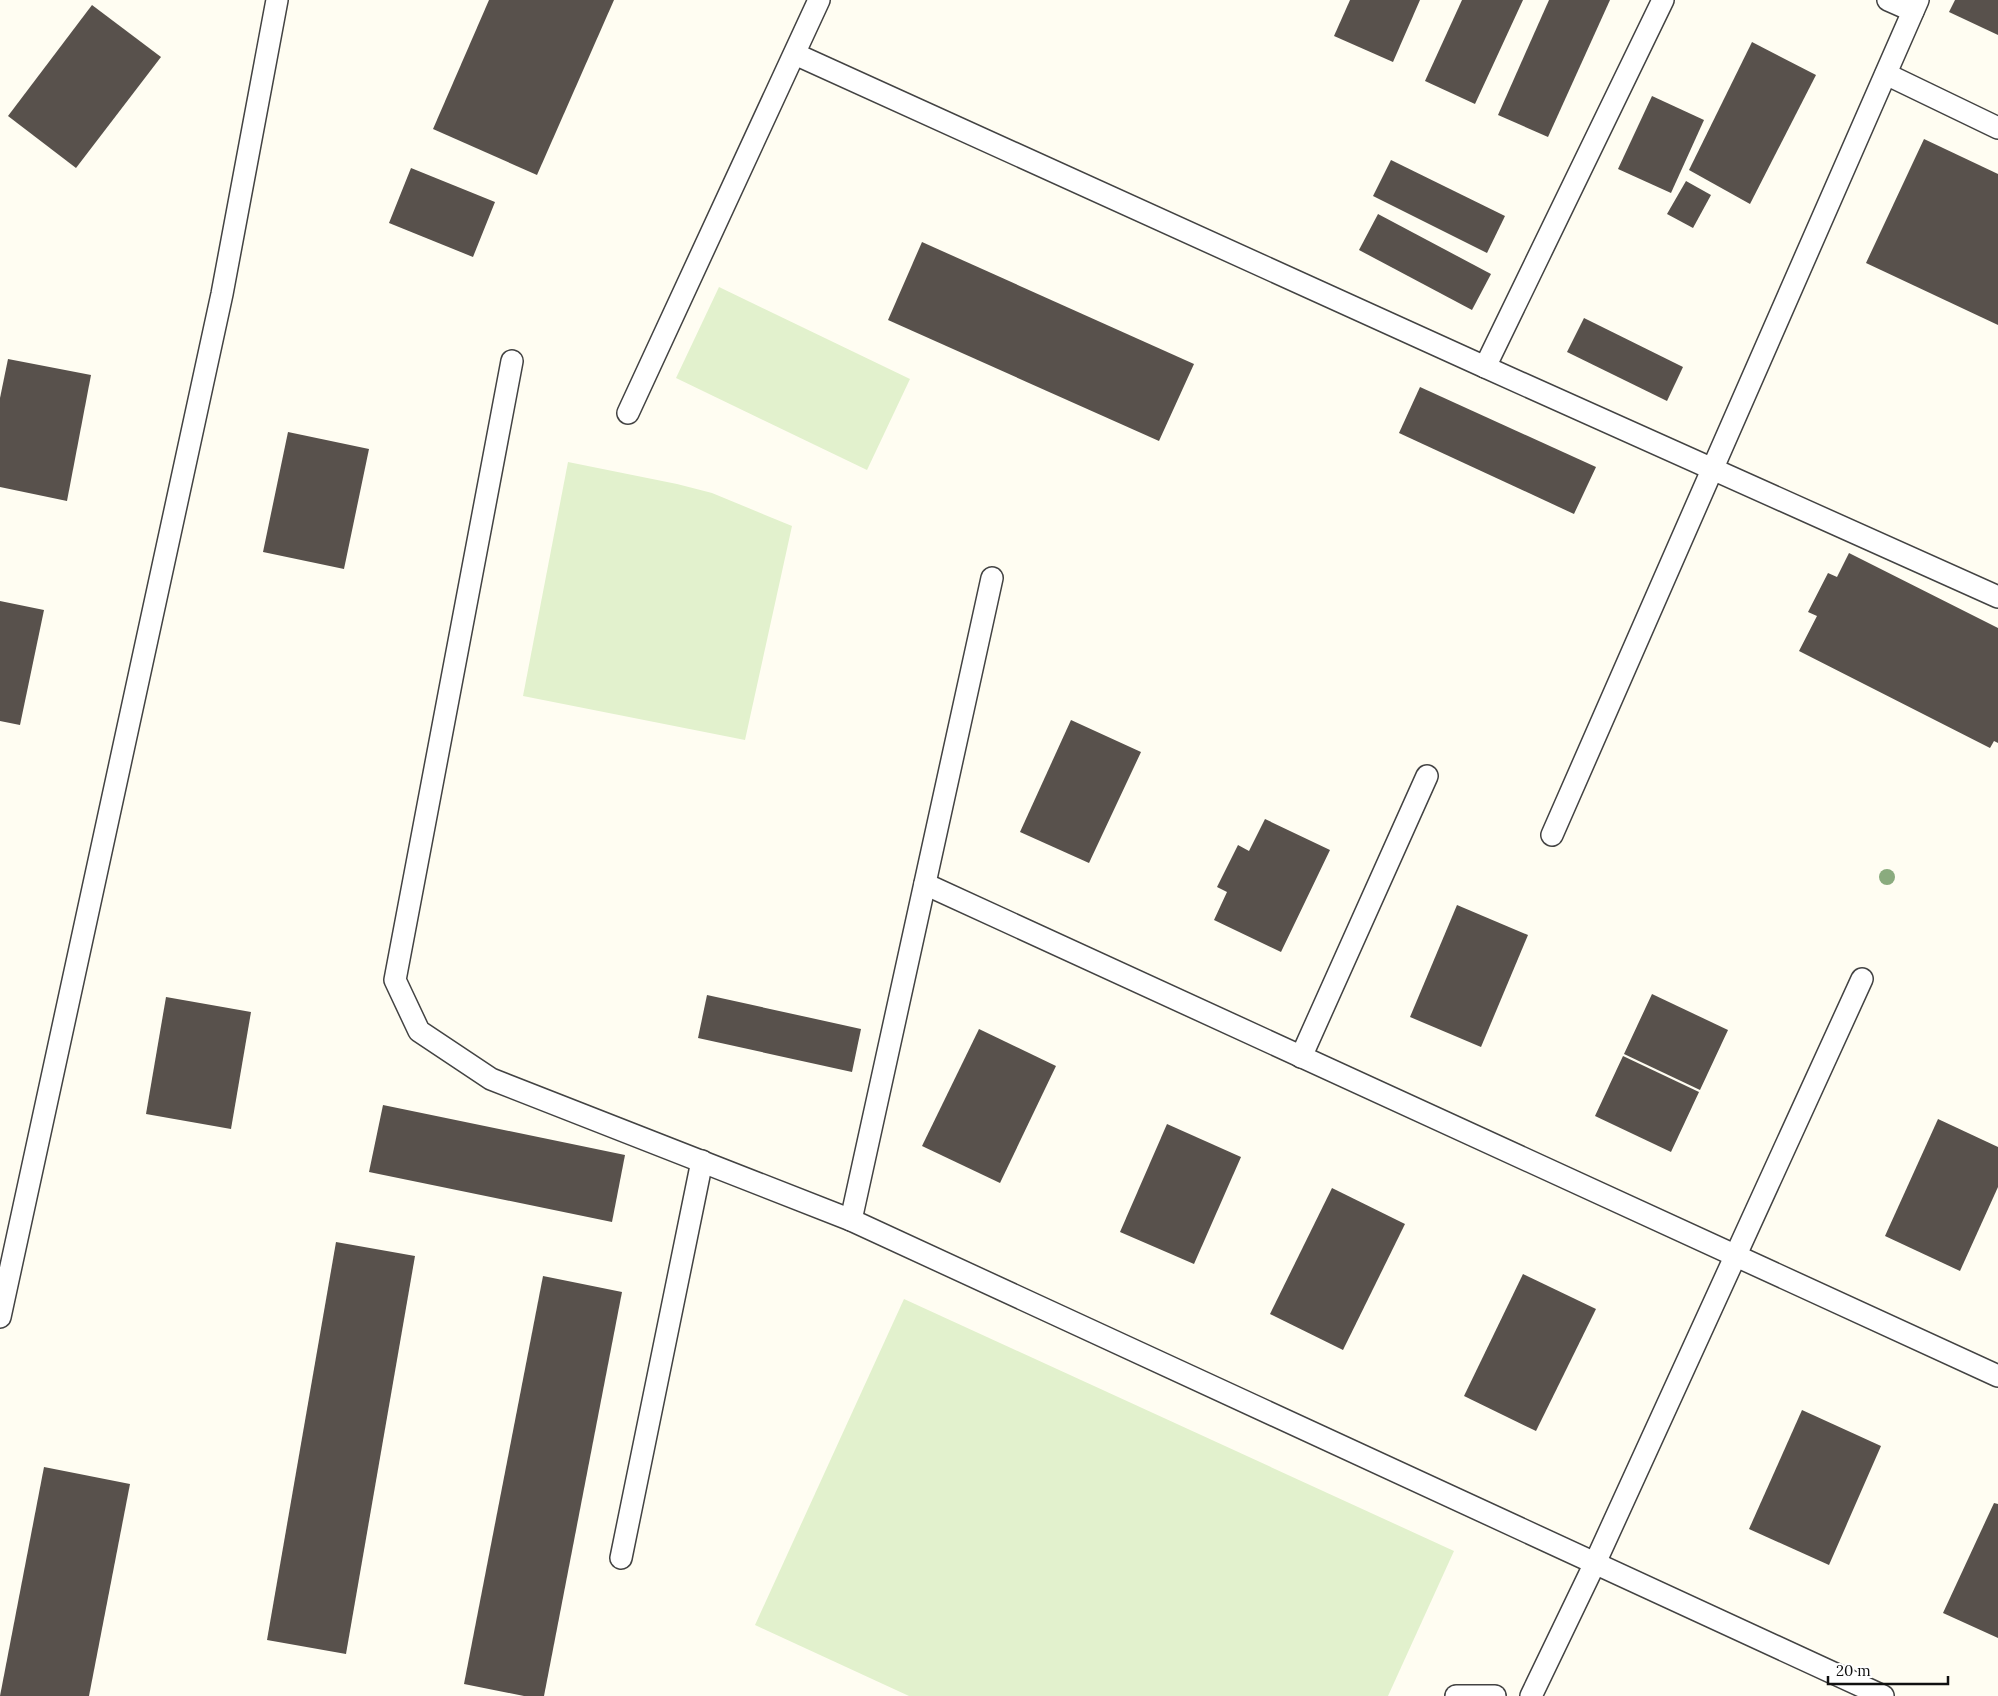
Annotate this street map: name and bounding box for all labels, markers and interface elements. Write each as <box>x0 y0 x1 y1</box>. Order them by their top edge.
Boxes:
scale bar <box>1828 1654 1948 1686</box>
text: 20 m <box>1836 1661 1871 1680</box>

